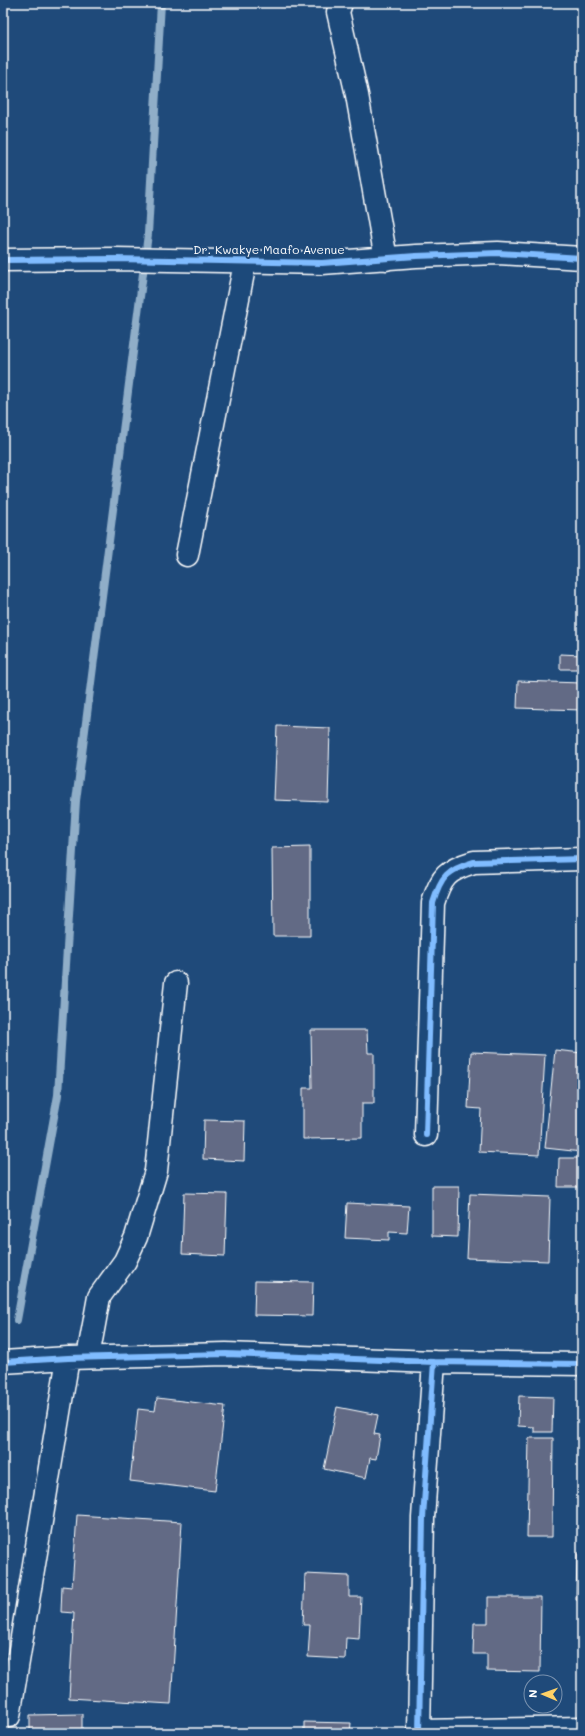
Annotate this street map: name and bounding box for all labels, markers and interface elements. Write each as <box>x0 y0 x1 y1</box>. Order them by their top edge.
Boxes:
street label: Dr. Kwakye Maafo Avenue <box>193 241 345 257</box>
north arrow <box>523 1674 563 1714</box>
text: N <box>525 1689 540 1698</box>

